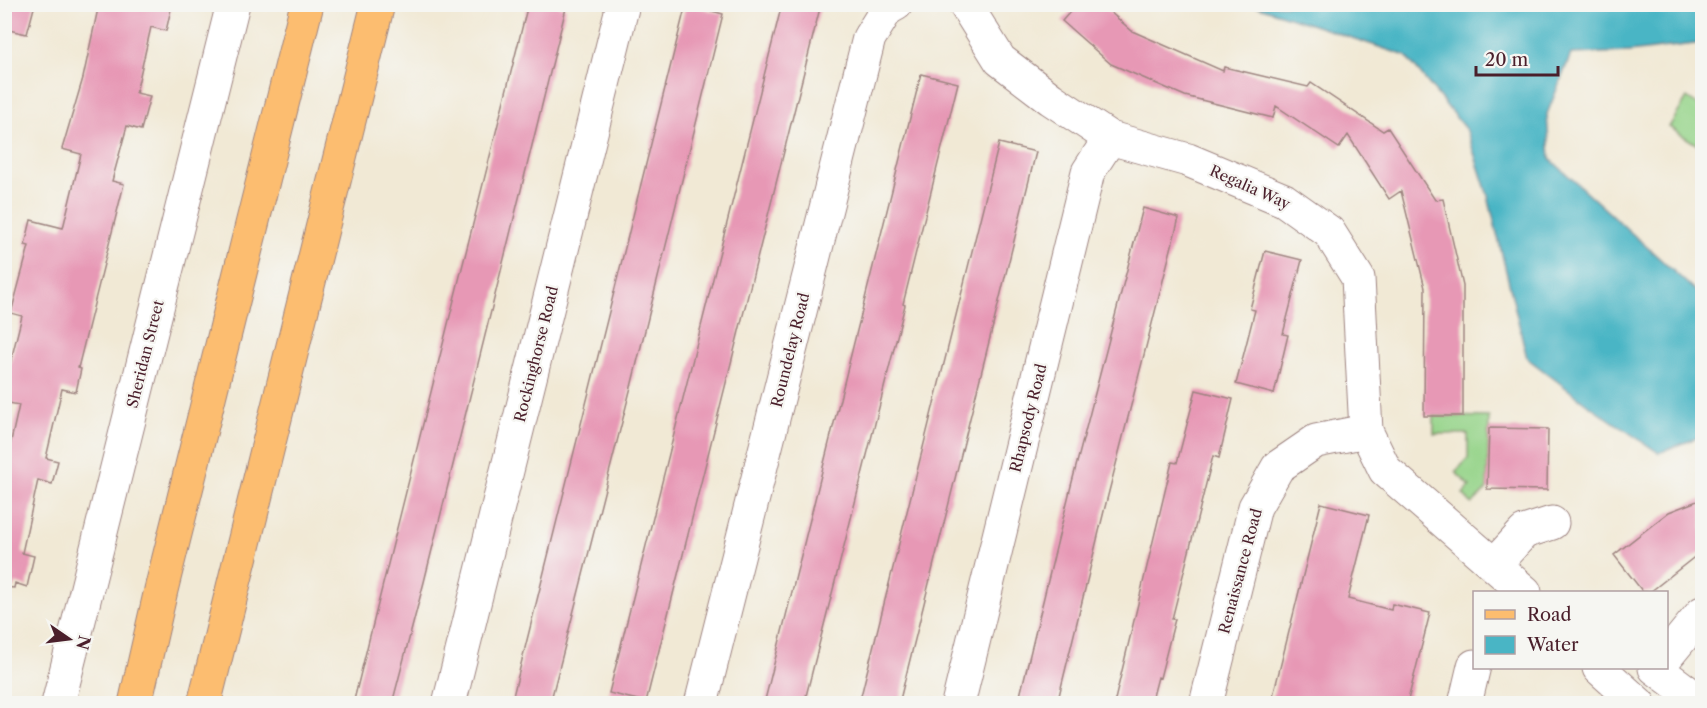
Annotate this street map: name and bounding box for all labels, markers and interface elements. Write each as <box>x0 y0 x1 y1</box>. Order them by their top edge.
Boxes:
scale bar <box>1476 39 1558 77</box>
text: 20 m <box>1485 49 1529 71</box>
street label: Regalia Way <box>1207 161 1294 213</box>
street label: Rockinghorse Road <box>510 284 562 424</box>
street label: Roundelay Road <box>767 291 813 409</box>
street label: Sheridan Street <box>122 297 168 410</box>
street label: Rhapsody Road <box>1005 362 1051 474</box>
street label: Renaissance Road <box>1214 506 1266 636</box>
legend <box>1473 591 1668 669</box>
text: Road <box>1527 604 1572 626</box>
north arrow <box>39 609 99 669</box>
text: N <box>72 633 95 652</box>
text: Water <box>1526 634 1579 656</box>

